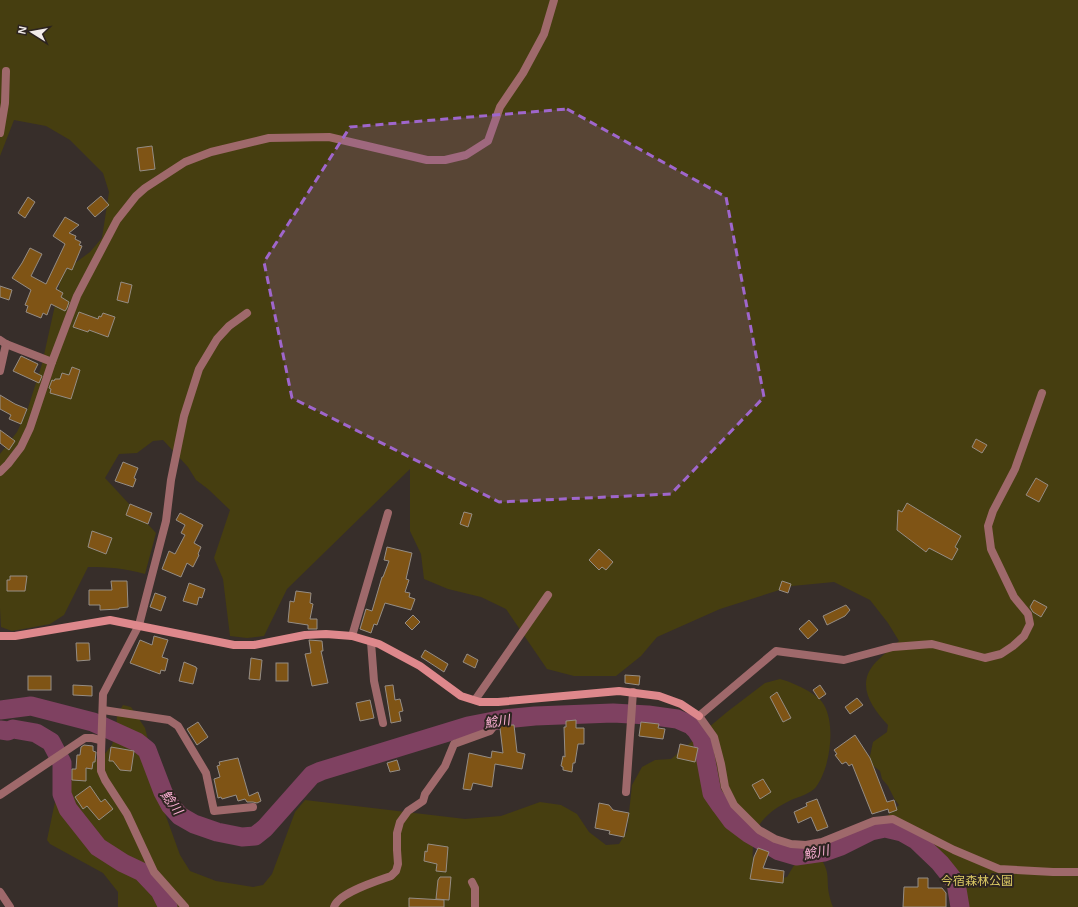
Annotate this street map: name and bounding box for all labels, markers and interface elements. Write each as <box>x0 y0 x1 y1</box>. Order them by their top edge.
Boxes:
north arrow <box>12 12 52 52</box>
text: N <box>16 25 29 35</box>
water label: 鯰川 <box>483 712 513 731</box>
water label: 鯰川 <box>158 787 186 819</box>
water label: 鯰川 <box>802 842 832 863</box>
park label: 今宿森林公園 <box>941 874 1013 888</box>

